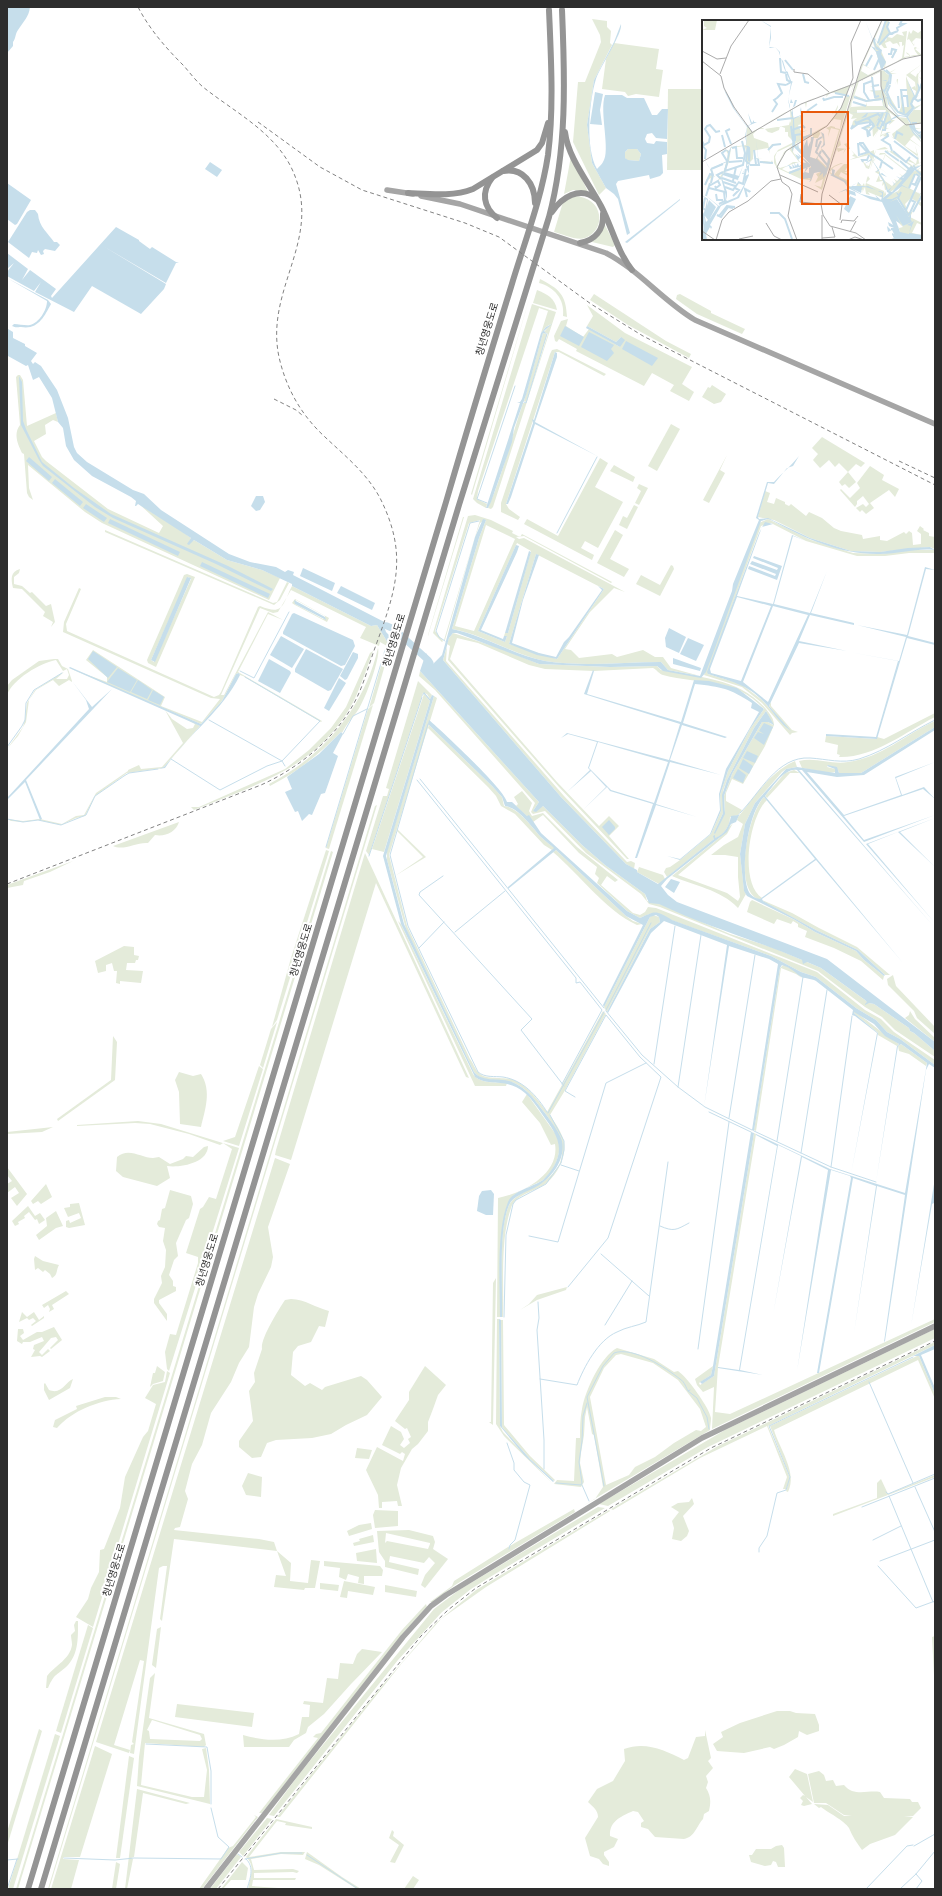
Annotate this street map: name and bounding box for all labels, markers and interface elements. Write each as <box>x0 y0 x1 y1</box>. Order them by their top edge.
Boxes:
inset map <box>702 20 922 240</box>
street label: 청년영웅도로 <box>474 301 500 357</box>
street label: 청년영웅도로 <box>381 612 407 668</box>
street label: 청년영웅도로 <box>288 922 314 978</box>
street label: 청년영웅도로 <box>194 1232 220 1288</box>
street label: 청년영웅도로 <box>101 1542 127 1598</box>

